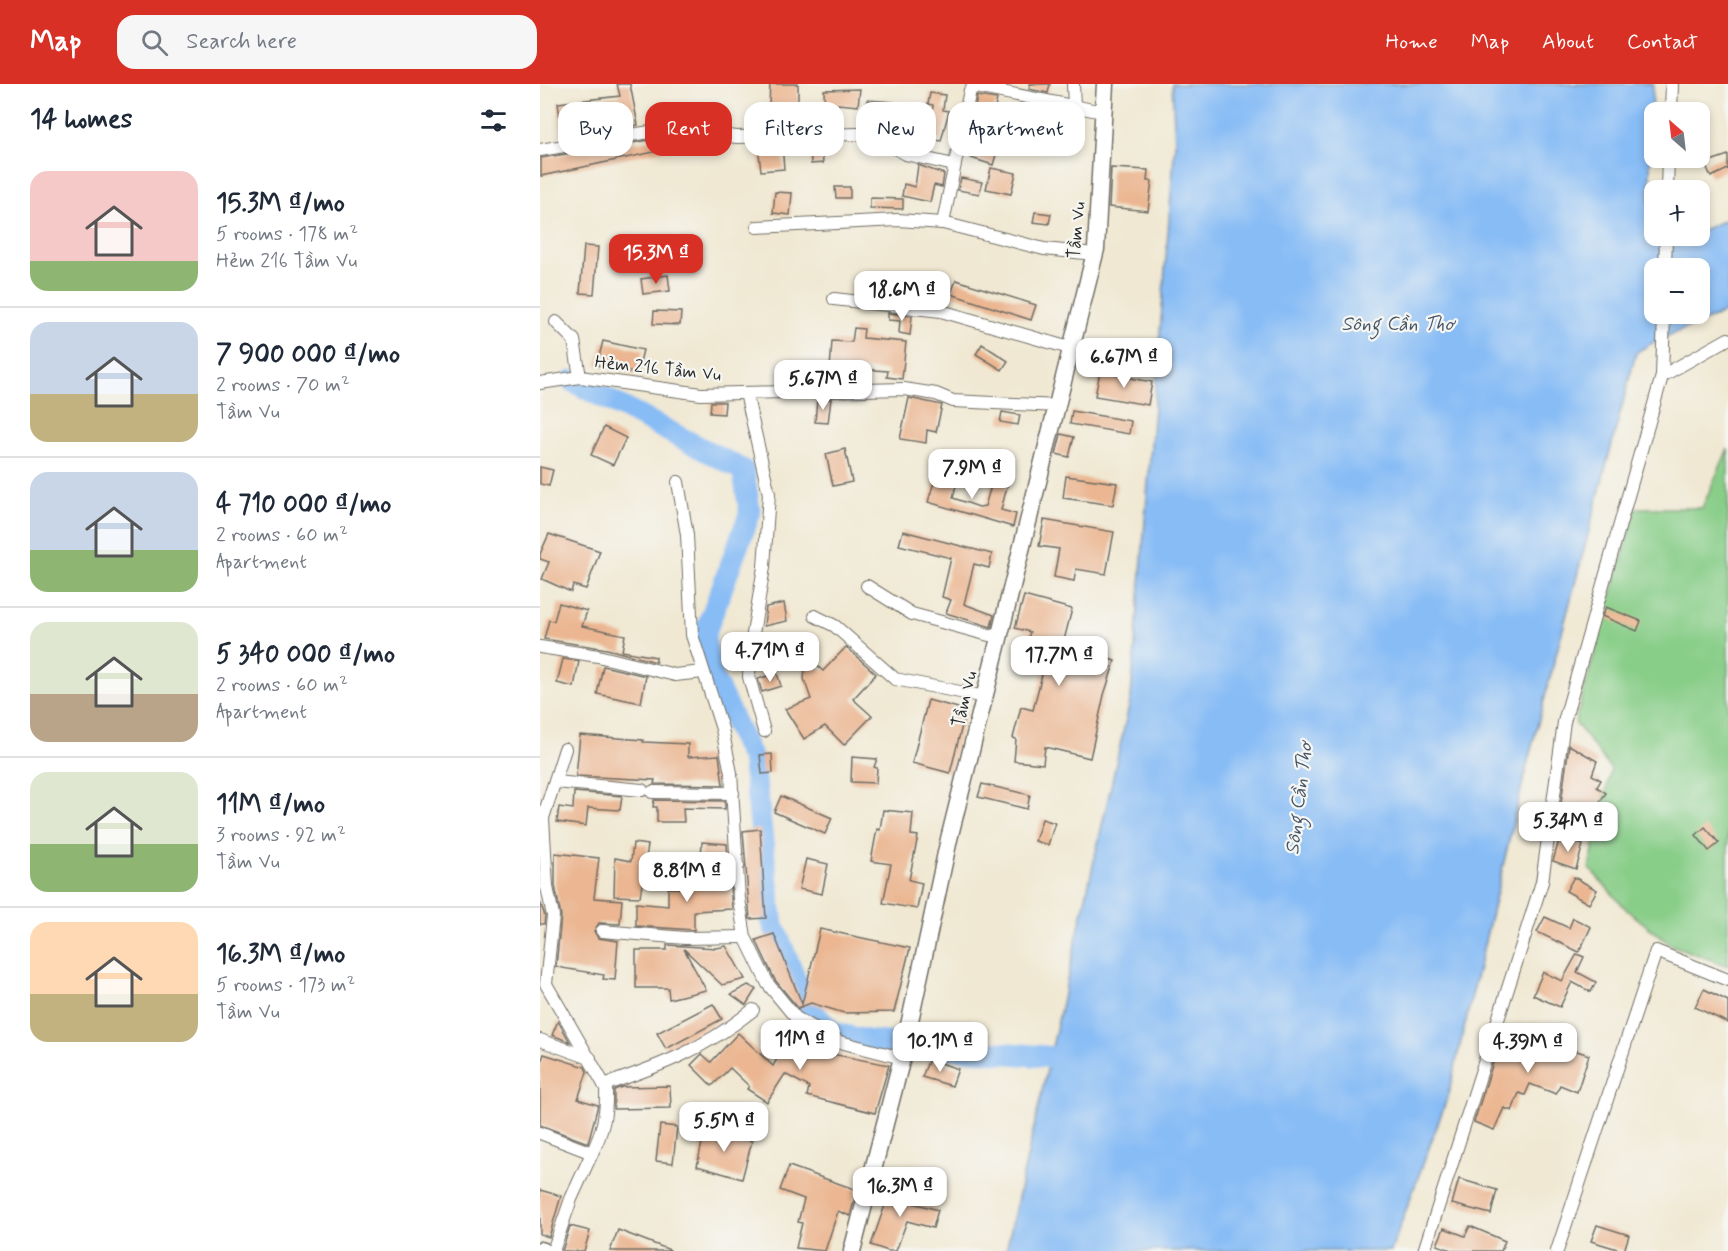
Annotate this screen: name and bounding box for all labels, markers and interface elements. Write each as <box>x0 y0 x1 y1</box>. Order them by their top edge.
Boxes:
search box <box>117 15 537 69</box>
text: Map <box>30 24 81 61</box>
icon: search <box>138 26 171 59</box>
text: Search here <box>186 28 297 56</box>
text: Home <box>1386 28 1438 56</box>
text: Map <box>1471 28 1509 56</box>
text: About <box>1542 28 1594 56</box>
text: Contact <box>1627 28 1698 56</box>
chip: Buy <box>558 102 633 156</box>
chip: Rent <box>645 102 732 156</box>
chip: Filters <box>744 102 844 156</box>
chip: New <box>856 102 936 156</box>
chip: Apartment <box>948 102 1085 156</box>
north arrow <box>1644 102 1710 168</box>
map controls <box>1644 102 1710 324</box>
text: 14 homes <box>30 103 132 137</box>
icon: filters <box>477 104 510 137</box>
button: + <box>1644 180 1710 246</box>
text: 15.3M ₫/mo <box>216 187 345 221</box>
icon: home <box>78 195 150 267</box>
street label: Tầm Vu <box>1062 200 1092 260</box>
text: 5 rooms · 178 m² <box>216 221 358 248</box>
pin: 15.3M ₫ <box>601 234 711 285</box>
text: 15.3M ₫ <box>623 240 689 267</box>
text: Hẻm 216 Tầm Vu <box>216 248 357 275</box>
button: − <box>1644 258 1710 324</box>
pin: 18.6M ₫ <box>847 271 957 322</box>
text: 18.6M ₫ <box>868 277 936 304</box>
water label: Sông Cần Thơ <box>1341 311 1457 340</box>
text: 7 900 000 ₫/mo <box>216 338 400 372</box>
pin: 6.67M ₫ <box>1069 338 1179 389</box>
text: 6.67M ₫ <box>1090 344 1158 371</box>
icon: home <box>78 346 150 418</box>
street label: Hẻm 216 Tầm Vu <box>593 350 722 388</box>
pin: 5.67M ₫ <box>768 360 878 411</box>
text: 5.67M ₫ <box>788 366 858 393</box>
text: 2 rooms · 70 m² <box>216 372 350 399</box>
text: Tầm Vu <box>216 399 280 426</box>
pin: 7.9M ₫ <box>923 449 1021 500</box>
text: 7.9M ₫ <box>942 455 1002 482</box>
text: 4 710 000 ₫/mo <box>216 488 391 522</box>
icon: home <box>78 496 150 568</box>
text: 2 rooms · 60 m² <box>216 522 348 549</box>
text: Apartment <box>216 549 307 576</box>
pin: 4.71M ₫ <box>715 632 825 683</box>
pin: 17.7M ₫ <box>1004 636 1114 687</box>
text: 5 340 000 ₫/mo <box>216 638 395 672</box>
text: 4.71M ₫ <box>735 638 805 665</box>
text: 17.7M ₫ <box>1025 642 1093 669</box>
icon: home <box>78 646 150 718</box>
street label: Tầm Vu <box>946 669 984 730</box>
text: 2 rooms · 60 m² <box>216 672 348 699</box>
text: Apartment <box>216 699 307 726</box>
water label: Sông Cần Thơ <box>1279 738 1322 856</box>
text: 11M ₫/mo <box>216 788 325 822</box>
icon: home <box>78 796 150 868</box>
pin: 5.34M ₫ <box>1513 802 1623 853</box>
text: 5.34M ₫ <box>1533 808 1603 835</box>
text: 3 rooms · 92 m² <box>216 822 346 849</box>
text: Tầm Vu <box>216 849 280 876</box>
pin: 8.81M ₫ <box>632 852 742 903</box>
text: 8.81M ₫ <box>653 858 721 885</box>
text: 16.3M ₫/mo <box>216 938 345 972</box>
icon: home <box>78 946 150 1018</box>
text: 5 rooms · 173 m² <box>216 972 355 999</box>
text: Tầm Vu <box>216 999 280 1026</box>
pin: 11M ₫ <box>758 1020 842 1071</box>
pin: 10.1M ₫ <box>885 1022 995 1073</box>
pin: 4.39M ₫ <box>1473 1023 1583 1074</box>
text: 11M ₫ <box>775 1026 825 1053</box>
text: 10.1M ₫ <box>907 1028 973 1055</box>
text: 4.39M ₫ <box>1493 1029 1563 1056</box>
pin: 5.5M ₫ <box>675 1102 773 1153</box>
text: 5.5M ₫ <box>693 1108 755 1135</box>
pin: 16.3M ₫ <box>845 1167 955 1218</box>
text: 16.3M ₫ <box>867 1173 933 1200</box>

